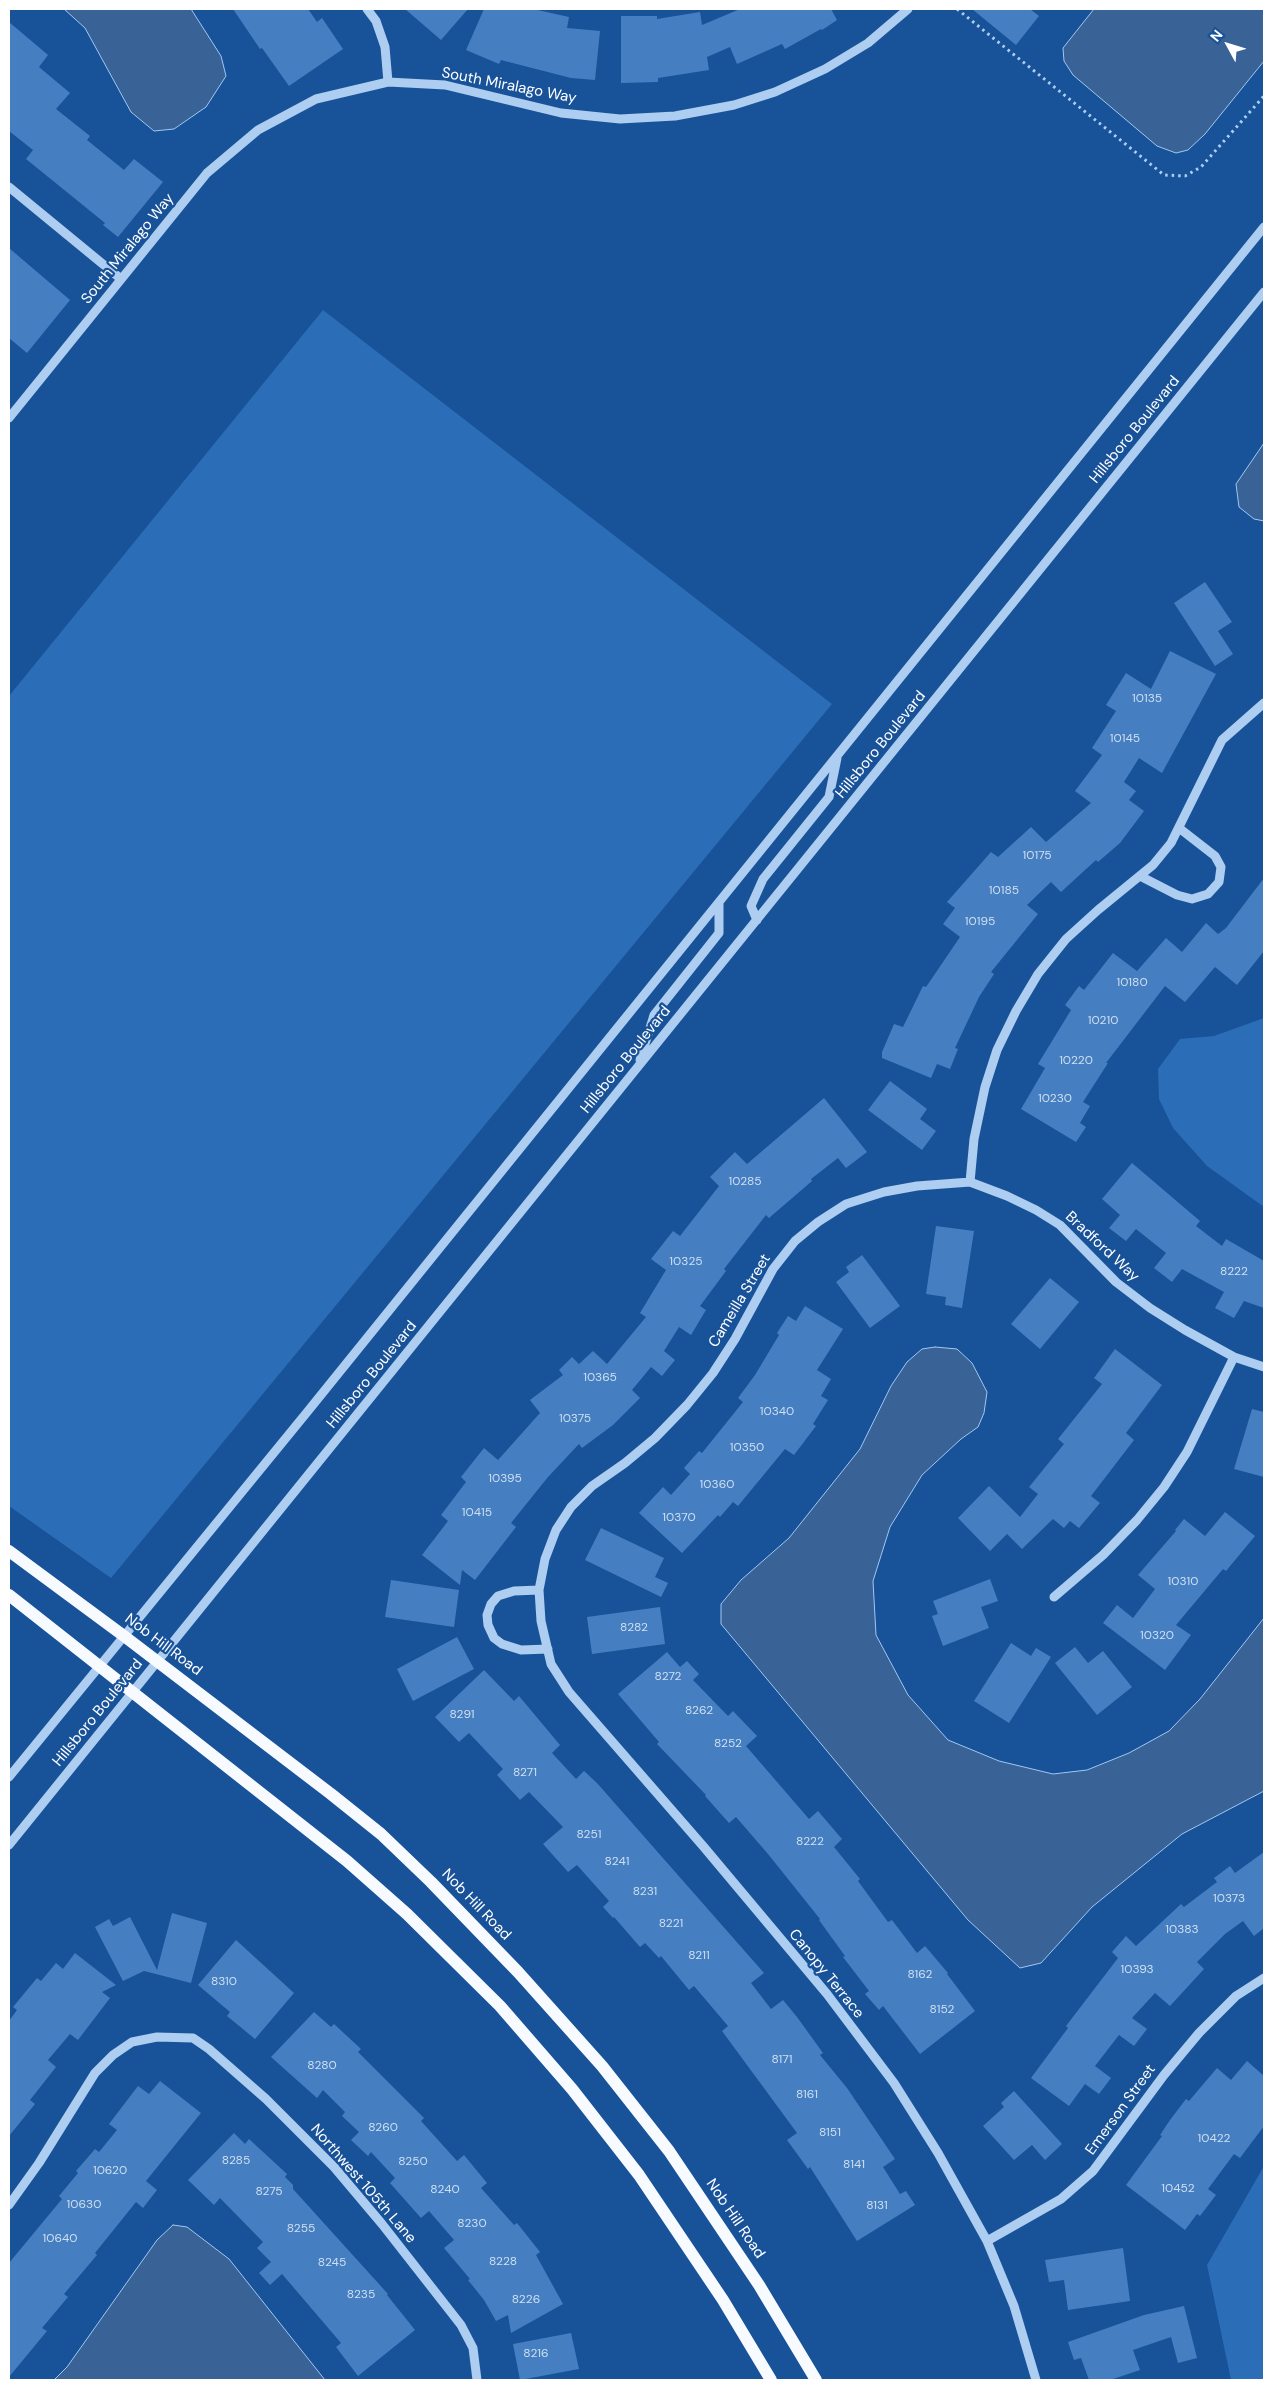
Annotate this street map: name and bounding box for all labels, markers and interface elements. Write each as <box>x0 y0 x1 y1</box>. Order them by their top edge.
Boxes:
north arrow <box>1203 20 1253 70</box>
text: N <box>1206 26 1227 45</box>
street label: South Miralago Way <box>440 64 578 108</box>
street label: South Miralago Way <box>78 190 178 308</box>
street label: Hillsboro Boulevard <box>1086 373 1184 487</box>
street label: Hillsboro Boulevard <box>832 688 930 802</box>
house number: 10135 <box>1132 692 1162 706</box>
house number: 10145 <box>1110 732 1140 746</box>
house number: 10175 <box>1022 849 1052 863</box>
house number: 10185 <box>989 884 1019 898</box>
house number: 10195 <box>965 915 995 929</box>
house number: 10180 <box>1116 976 1148 990</box>
street label: Hillsboro Boulevard <box>577 1003 675 1117</box>
house number: 10210 <box>1088 1014 1118 1028</box>
house number: 10220 <box>1059 1054 1093 1068</box>
house number: 10230 <box>1038 1092 1072 1106</box>
house number: 10285 <box>728 1175 762 1189</box>
street label: Bradford Way <box>1061 1208 1143 1286</box>
street label: Cameilla Street <box>705 1251 775 1351</box>
house number: 10325 <box>669 1255 703 1269</box>
house number: 8222 <box>1220 1265 1248 1279</box>
street label: Hillsboro Boulevard <box>323 1318 421 1432</box>
house number: 10365 <box>583 1371 617 1385</box>
house number: 10340 <box>760 1405 794 1419</box>
house number: 10375 <box>559 1412 591 1426</box>
house number: 10350 <box>730 1441 764 1455</box>
house number: 10395 <box>488 1472 522 1486</box>
house number: 10360 <box>700 1478 734 1492</box>
house number: 10415 <box>462 1506 492 1520</box>
house number: 10370 <box>662 1511 696 1525</box>
house number: 10310 <box>1168 1575 1198 1589</box>
street label: Nob Hill Road <box>121 1610 205 1680</box>
house number: 8282 <box>620 1621 648 1635</box>
house number: 10320 <box>1140 1629 1174 1643</box>
street label: Hillsboro Boulevard <box>49 1656 147 1770</box>
house number: 8272 <box>655 1670 681 1684</box>
house number: 8262 <box>685 1704 713 1718</box>
house number: 8291 <box>450 1708 474 1722</box>
house number: 8252 <box>714 1737 742 1751</box>
house number: 8271 <box>513 1766 537 1780</box>
house number: 8251 <box>576 1828 602 1842</box>
house number: 8222 <box>796 1835 824 1849</box>
house number: 8241 <box>605 1855 629 1869</box>
street label: Nob Hill Road <box>438 1866 514 1944</box>
house number: 8231 <box>633 1885 657 1899</box>
house number: 10373 <box>1213 1892 1245 1906</box>
house number: 8221 <box>659 1917 683 1931</box>
house number: 10383 <box>1165 1923 1199 1937</box>
street label: Canopy Terrace <box>785 1926 867 2022</box>
house number: 8211 <box>688 1949 710 1963</box>
house number: 10393 <box>1120 1963 1154 1977</box>
house number: 8162 <box>908 1968 932 1982</box>
house number: 8310 <box>211 1975 237 1989</box>
house number: 8152 <box>930 2003 954 2017</box>
house number: 8171 <box>772 2053 792 2067</box>
house number: 8280 <box>307 2059 337 2073</box>
street label: Emerson Street <box>1082 2061 1160 2159</box>
house number: 8161 <box>796 2088 818 2102</box>
street label: Northwest 105th Lane <box>306 2121 420 2247</box>
house number: 8260 <box>368 2121 398 2135</box>
house number: 8151 <box>819 2126 841 2140</box>
house number: 10422 <box>1197 2132 1231 2146</box>
house number: 8285 <box>222 2154 250 2168</box>
house number: 8250 <box>398 2155 428 2169</box>
house number: 8141 <box>843 2158 865 2172</box>
house number: 10620 <box>93 2164 127 2178</box>
street label: Nob Hill Road <box>702 2176 768 2262</box>
house number: 10452 <box>1161 2182 1195 2196</box>
house number: 8240 <box>430 2183 460 2197</box>
house number: 8275 <box>255 2185 283 2199</box>
house number: 10630 <box>67 2198 101 2212</box>
house number: 8131 <box>866 2199 888 2213</box>
house number: 8230 <box>457 2217 487 2231</box>
house number: 8255 <box>287 2222 315 2236</box>
house number: 10640 <box>43 2232 77 2246</box>
house number: 8228 <box>489 2255 517 2269</box>
house number: 8245 <box>318 2256 346 2270</box>
house number: 8235 <box>347 2288 375 2302</box>
house number: 8226 <box>512 2293 540 2307</box>
house number: 8216 <box>523 2347 549 2361</box>

